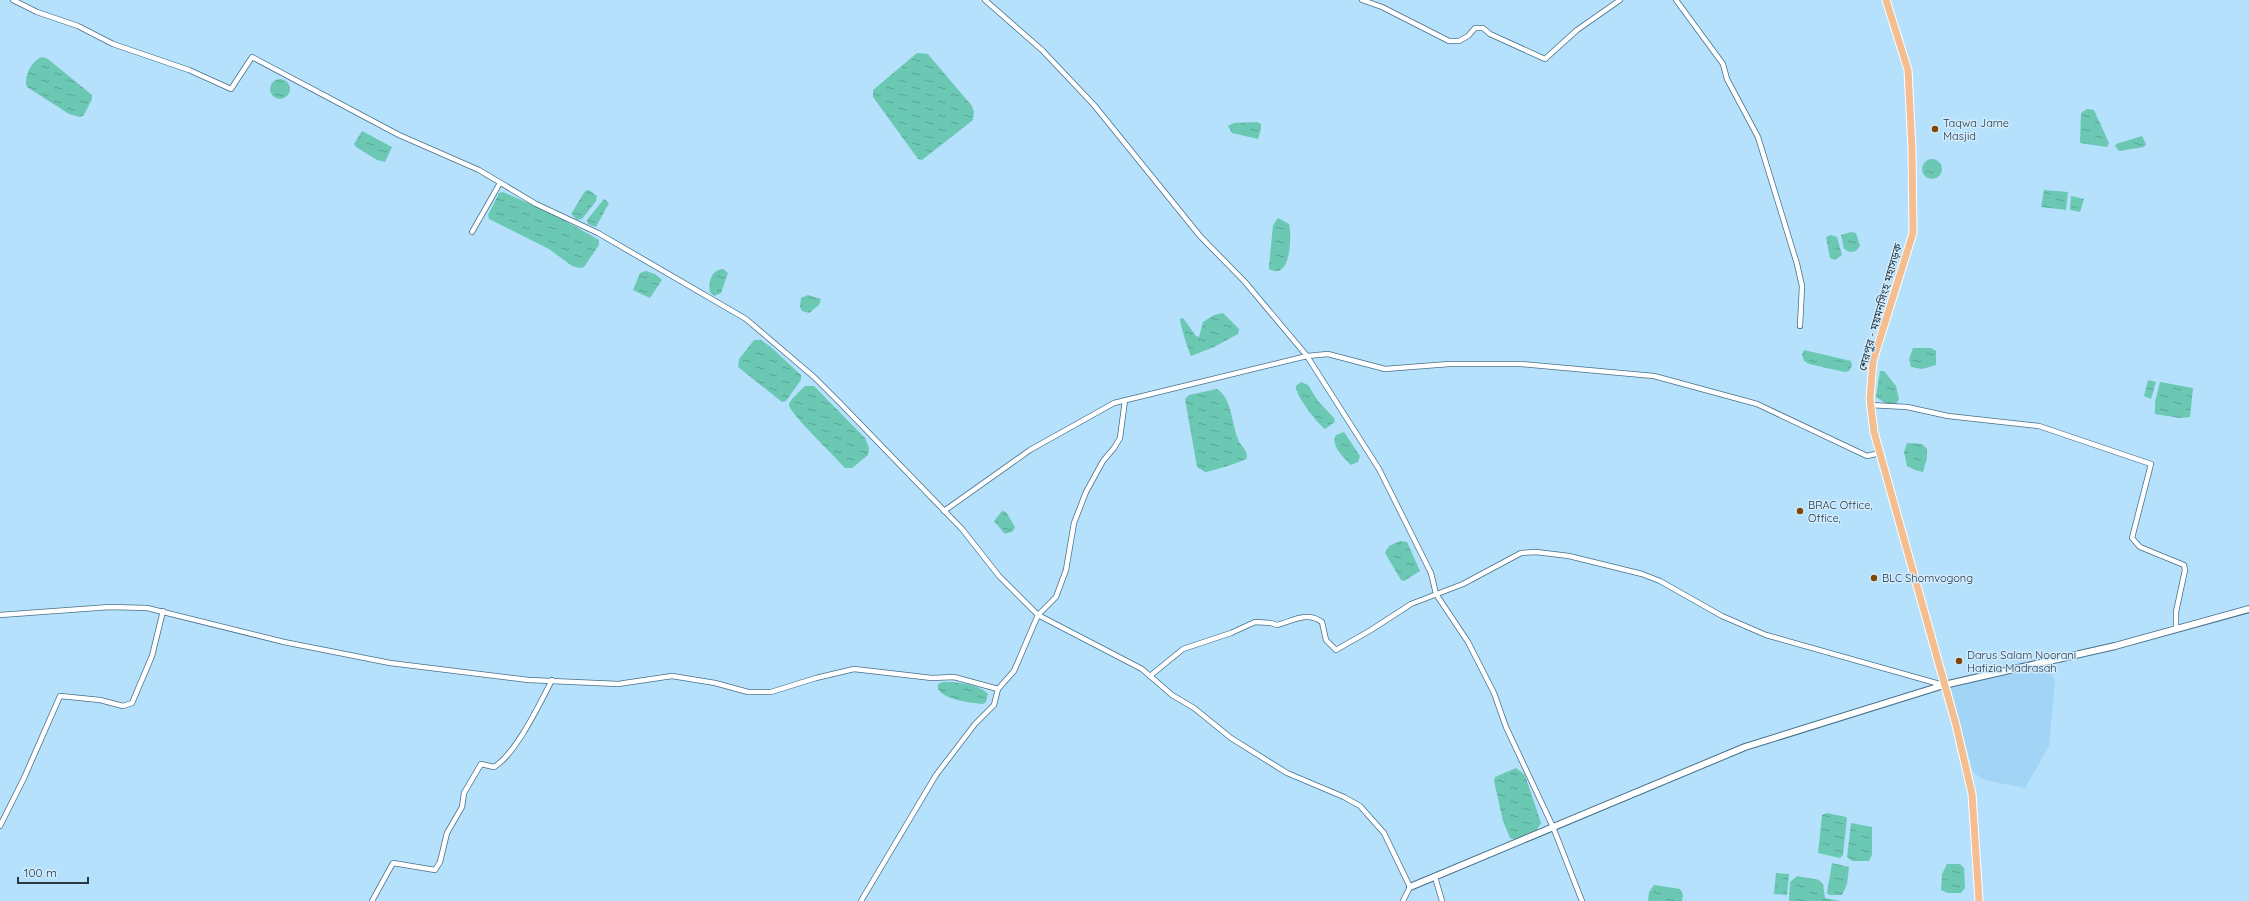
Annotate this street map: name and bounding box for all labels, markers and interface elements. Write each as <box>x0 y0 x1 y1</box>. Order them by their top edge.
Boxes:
place label: Taqwa Jame Masjid <box>1943 116 2009 143</box>
marker: Taqwa Jame Masjid <box>1930 124 1940 134</box>
street label: শেরপুর - ময়মনসিংহ মহাসড়ক <box>1855 242 1905 372</box>
place label: BRAC Office, Office, <box>1808 498 1873 525</box>
marker: BRAC Office, Office, <box>1795 506 1805 516</box>
place label: BLC Shomvogong <box>1882 571 1973 585</box>
marker: BLC Shomvogong <box>1869 573 1879 583</box>
place label: Darus Salam Noorani Hafizia Madrasah <box>1967 648 2076 675</box>
marker: Darus Salam Noorani Hafizia Madrasah <box>1954 656 1964 666</box>
scale bar <box>18 859 88 885</box>
text: 100 m <box>24 865 57 880</box>

